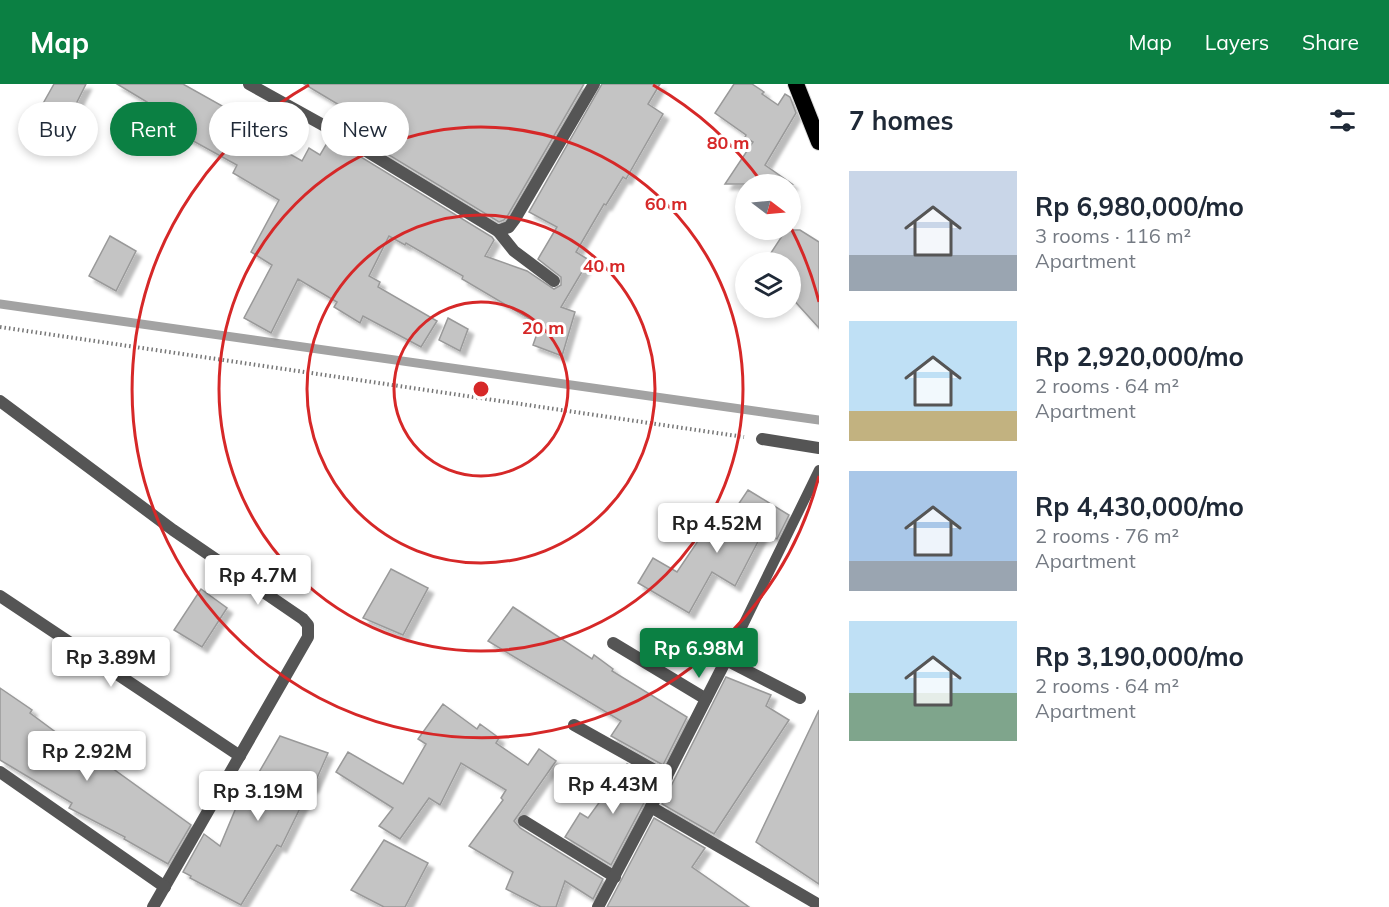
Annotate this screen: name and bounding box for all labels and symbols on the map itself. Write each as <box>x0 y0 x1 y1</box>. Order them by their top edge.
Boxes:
text: 80 m <box>707 131 749 154</box>
north arrow <box>735 174 801 240</box>
text: 60 m <box>645 192 687 215</box>
text: 40 m <box>583 254 625 277</box>
text: 20 m <box>522 316 564 339</box>
centre of rings <box>471 379 491 399</box>
pin: Rp 4.52M <box>655 503 779 554</box>
pin: Rp 4.7M <box>203 555 313 606</box>
pin: Rp 6.98M <box>637 628 761 679</box>
pin: Rp 3.89M <box>49 637 173 688</box>
pin: Rp 2.92M <box>25 731 149 782</box>
pin: Rp 4.43M <box>551 764 675 815</box>
pin: Rp 3.19M <box>196 771 320 822</box>

